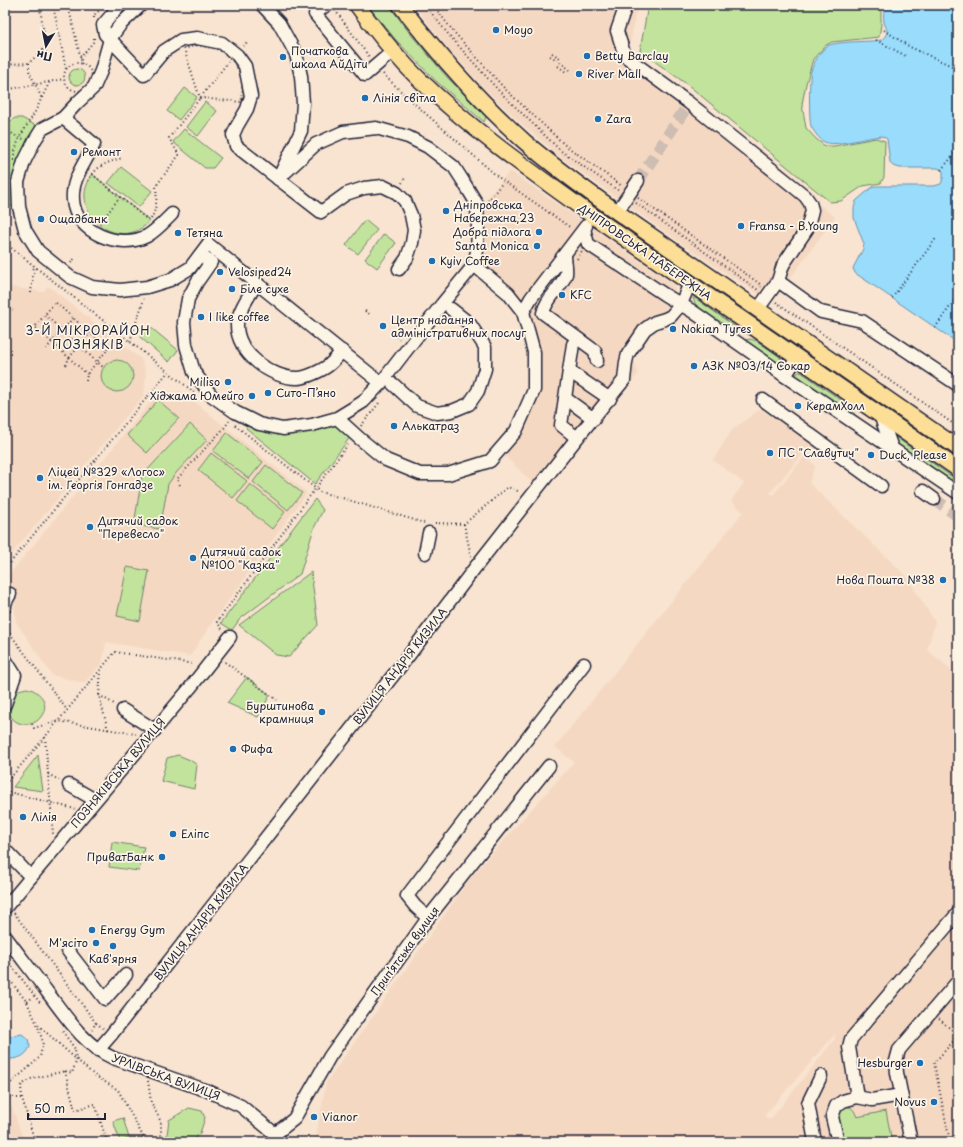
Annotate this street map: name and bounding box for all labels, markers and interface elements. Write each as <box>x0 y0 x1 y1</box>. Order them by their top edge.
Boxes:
place label: Moyo <box>504 21 533 38</box>
marker: Moyo <box>491 25 501 35</box>
north arrow <box>26 26 66 66</box>
place label: Початкова школа АйДіти <box>291 42 368 72</box>
text: Пн <box>35 47 54 66</box>
place label: Betty Barclay <box>595 47 669 64</box>
marker: Betty Barclay <box>582 51 592 61</box>
marker: Початкова школа АйДіти <box>278 52 288 62</box>
place label: River Mall <box>587 65 641 82</box>
marker: River Mall <box>574 69 584 79</box>
place label: Лінія світла <box>373 89 436 106</box>
marker: Лінія світла <box>360 93 370 103</box>
place label: Zara <box>606 110 632 127</box>
marker: Zara <box>593 114 603 124</box>
place label: Ремонт <box>82 143 122 160</box>
marker: Ремонт <box>69 147 79 157</box>
place label: Дніпровська Набережна,23 <box>453 196 534 226</box>
street label: ДНІПРОВСЬКА НАБЕРЕЖНА <box>574 198 716 305</box>
marker: Дніпровська Набережна,23 <box>441 206 451 216</box>
place label: Ощадбанк <box>49 210 108 227</box>
marker: Ощадбанк <box>36 214 46 224</box>
place label: Fransa - B.Young <box>749 217 838 234</box>
marker: Fransa - B.Young <box>736 221 746 231</box>
place label: Добра підлога <box>452 223 531 240</box>
place label: Тетяна <box>186 224 223 241</box>
marker: Добра підлога <box>534 227 544 237</box>
marker: Тетяна <box>173 228 183 238</box>
place label: Santa Monica <box>455 237 529 254</box>
marker: Santa Monica <box>532 241 542 251</box>
place label: Kyiv Coffee <box>440 252 500 269</box>
marker: Kyiv Coffee <box>427 256 437 266</box>
place label: Velosiped24 <box>228 263 292 280</box>
marker: Velosiped24 <box>215 267 225 277</box>
place label: Біле сухе <box>240 280 289 297</box>
marker: Біле сухе <box>227 284 237 294</box>
place label: KFC <box>570 286 592 303</box>
marker: KFC <box>557 290 567 300</box>
place label: I like coffee <box>209 308 270 325</box>
place label: Центр надання адміністративних послуг <box>391 311 526 341</box>
marker: I like coffee <box>196 312 206 322</box>
place label: Nokian Tyres <box>681 320 751 337</box>
district label: 3-Й МІКРОРАЙОН ПОЗНЯКІВ <box>25 321 151 353</box>
marker: Центр надання адміністративних послуг <box>378 321 388 331</box>
marker: Nokian Tyres <box>668 324 678 334</box>
place label: АЗК №03/14 Сокар <box>702 357 811 374</box>
marker: АЗК №03/14 Сокар <box>689 361 699 371</box>
place label: Miliso <box>190 373 220 390</box>
marker: Miliso <box>223 377 233 387</box>
place label: Сито-П’яно <box>276 384 336 401</box>
place label: Хіджама Юмейго <box>150 387 244 404</box>
marker: Сито-П’яно <box>263 388 273 398</box>
marker: Хіджама Юмейго <box>247 391 257 401</box>
place label: КерамХолл <box>806 397 865 414</box>
marker: КерамХолл <box>793 401 803 411</box>
place label: Алькатраз <box>402 417 459 434</box>
marker: Алькатраз <box>389 421 399 431</box>
place label: ПС "Славутич" <box>778 444 859 461</box>
place label: Duck, Please <box>879 446 947 463</box>
marker: ПС "Славутич" <box>765 448 775 458</box>
marker: Duck, Please <box>866 450 876 460</box>
place label: Ліцей №329 «Логос» ім. Георгія Гонгадзе <box>48 463 165 493</box>
marker: Ліцей №329 «Логос» ім. Георгія Гонгадзе <box>35 473 45 483</box>
place label: Дитячий садок "Перевесло" <box>97 512 178 542</box>
marker: Дитячий садок "Перевесло" <box>85 522 95 532</box>
place label: Дитячий садок №100 "Казка" <box>200 543 281 573</box>
marker: Дитячий садок №100 "Казка" <box>188 553 198 563</box>
place label: Нова Пошта №38 <box>837 571 935 588</box>
marker: Нова Пошта №38 <box>938 575 948 585</box>
street label: ВУЛИЦЯ АНДРІЯ КИЗИЛА <box>348 603 451 728</box>
place label: Бурштинова крамниця <box>246 697 314 727</box>
marker: Бурштинова крамниця <box>317 707 327 717</box>
street label: ПОЗНЯКІВСЬКА ВУЛИЦЯ <box>66 714 169 831</box>
place label: Фифа <box>241 740 273 757</box>
marker: Фифа <box>228 744 238 754</box>
place label: Лілія <box>31 808 57 825</box>
marker: Лілія <box>18 812 28 822</box>
place label: Еліпс <box>181 825 210 842</box>
marker: Еліпс <box>168 829 178 839</box>
place label: ПриватБанк <box>87 848 154 865</box>
marker: ПриватБанк <box>157 852 167 862</box>
street label: ВУЛИЦЯ АНДРІЯ КИЗИЛА <box>149 859 252 984</box>
street label: Припʼятська вулиця <box>366 902 443 999</box>
place label: Energy Gym <box>100 921 165 938</box>
marker: Energy Gym <box>87 925 97 935</box>
place label: М'ясіто <box>49 934 88 951</box>
marker: М'ясіто <box>91 938 101 948</box>
marker: Кав'ярня <box>108 941 118 951</box>
place label: Кав'ярня <box>89 950 137 967</box>
street label: УРЛІВСЬКА ВУЛИЦЯ <box>110 1049 223 1104</box>
place label: Hesburger <box>857 1054 913 1071</box>
marker: Hesburger <box>915 1058 925 1068</box>
place label: Novus <box>894 1093 926 1110</box>
scale bar <box>28 1095 105 1121</box>
marker: Novus <box>929 1097 939 1107</box>
text: 50 m <box>34 1099 65 1117</box>
place label: Vianor <box>322 1108 358 1125</box>
marker: Vianor <box>309 1112 319 1122</box>

